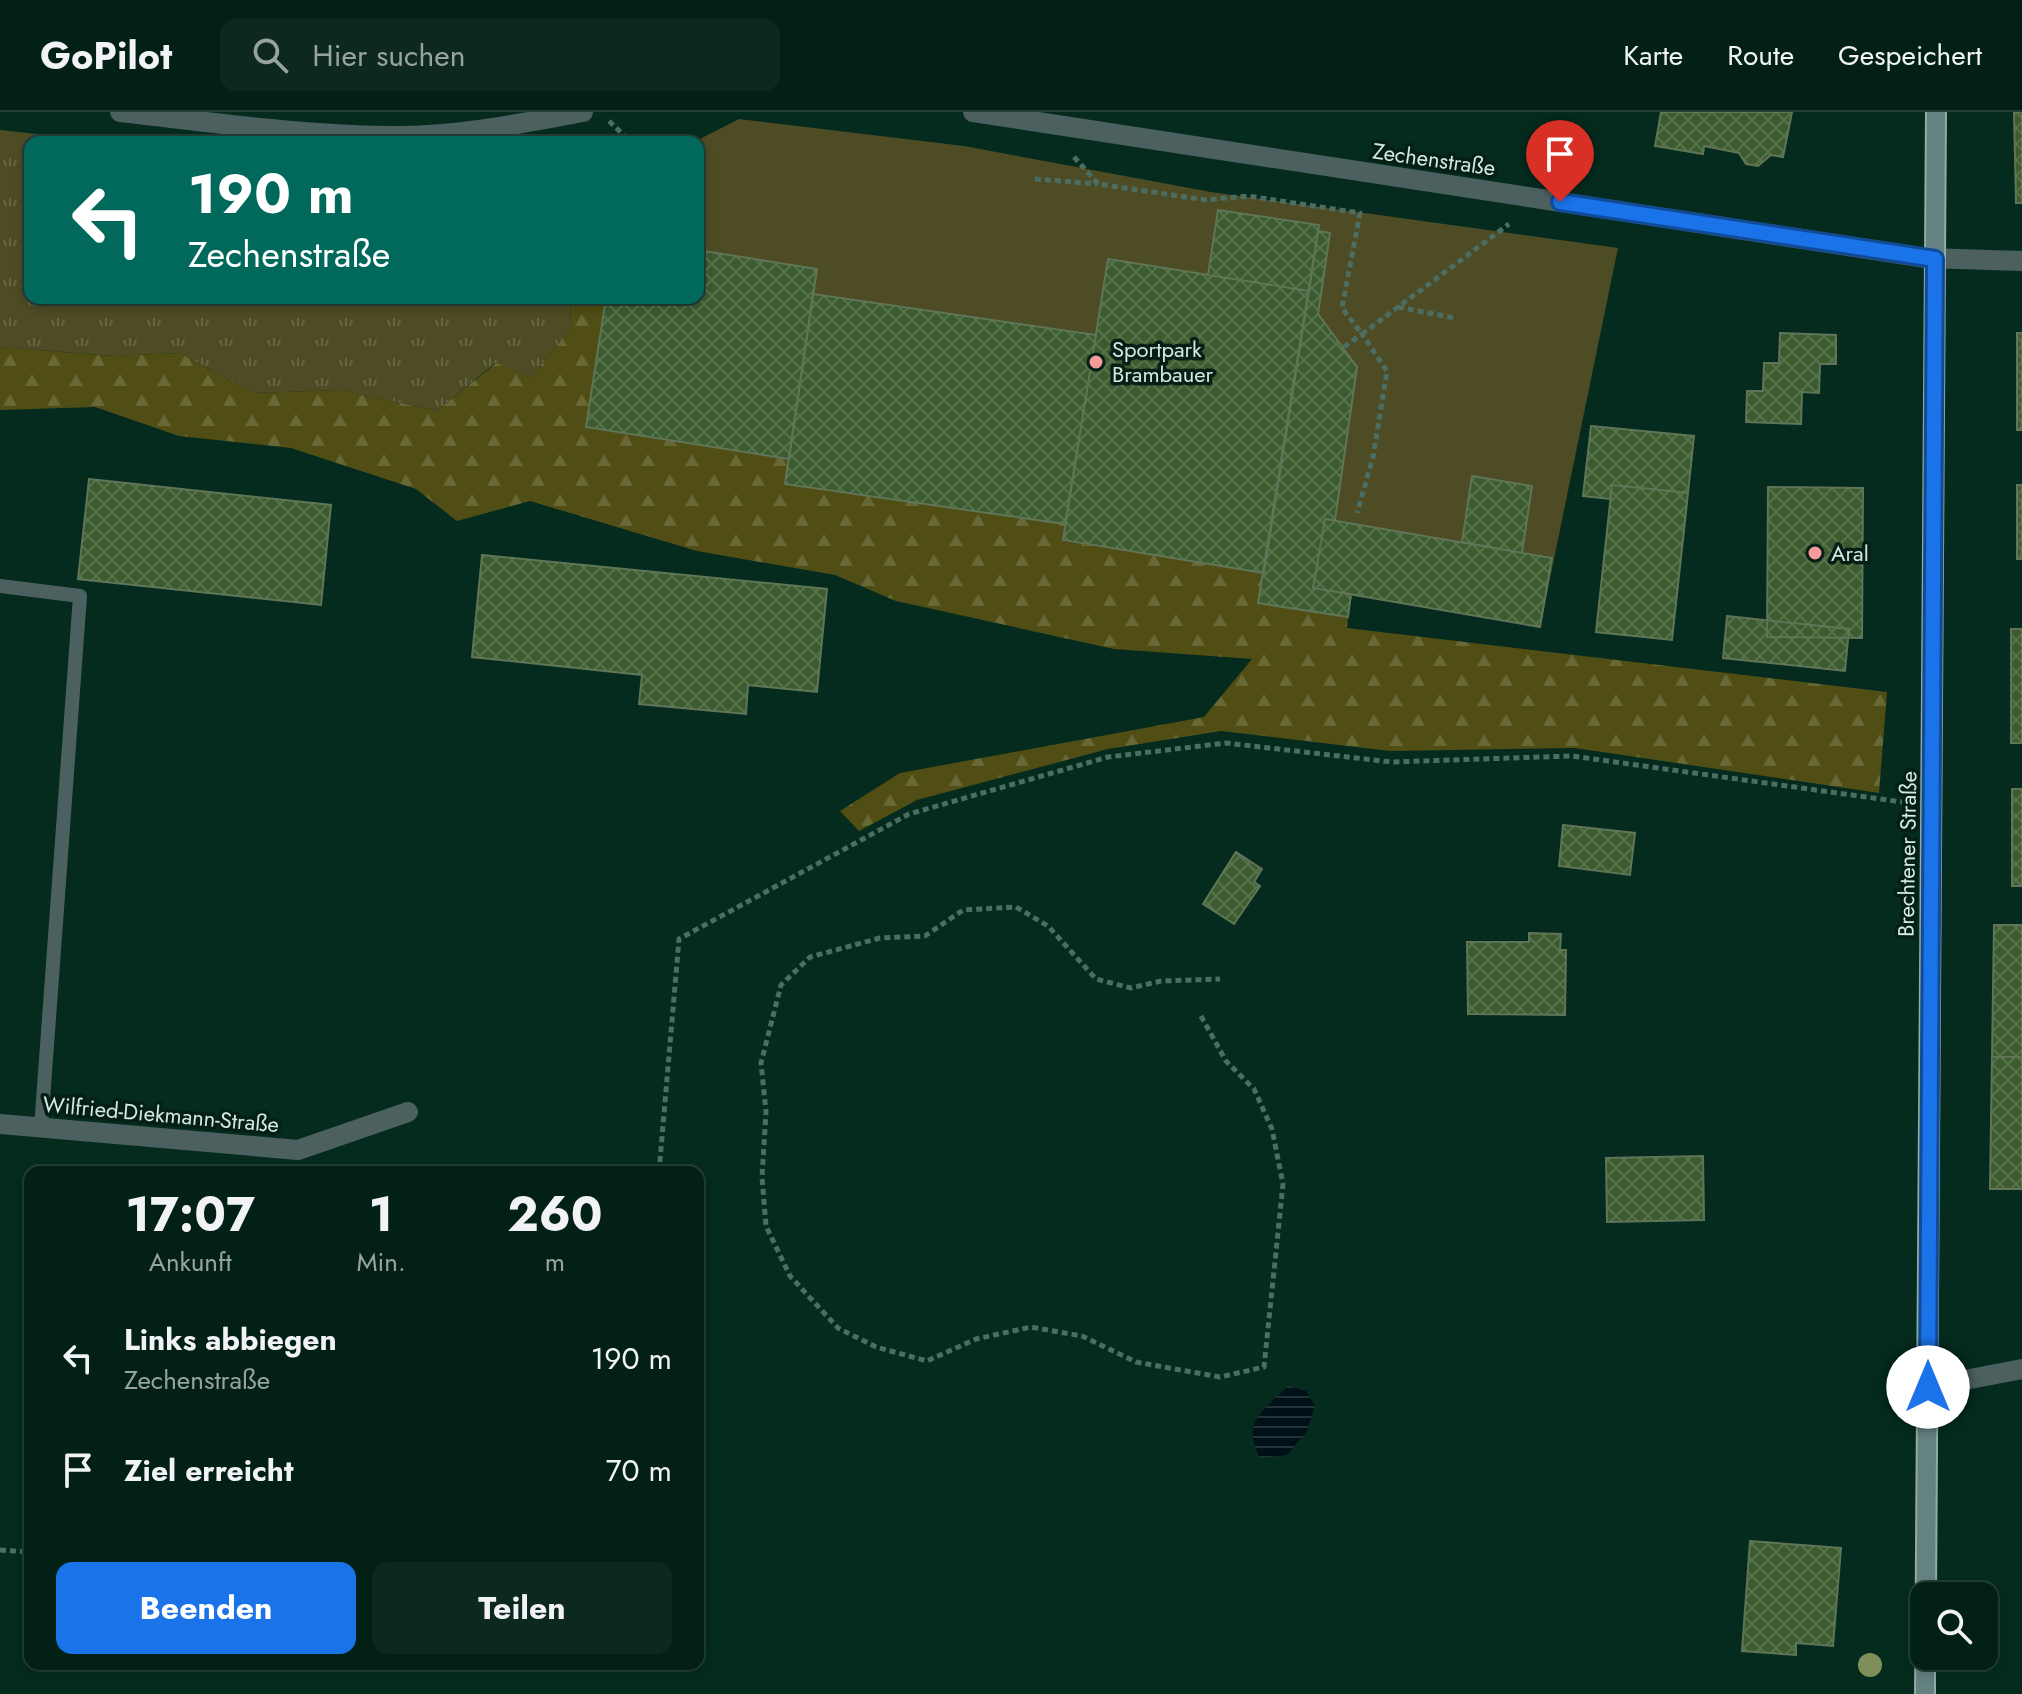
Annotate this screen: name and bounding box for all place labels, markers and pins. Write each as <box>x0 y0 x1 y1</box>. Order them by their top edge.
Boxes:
pin <box>1526 120 1594 202</box>
place label: Sportpark Brambauer <box>1112 333 1214 390</box>
marker: Sportpark Brambauer <box>1087 353 1105 371</box>
place label: Aral <box>1831 537 1869 569</box>
marker: Aral <box>1806 544 1824 562</box>

